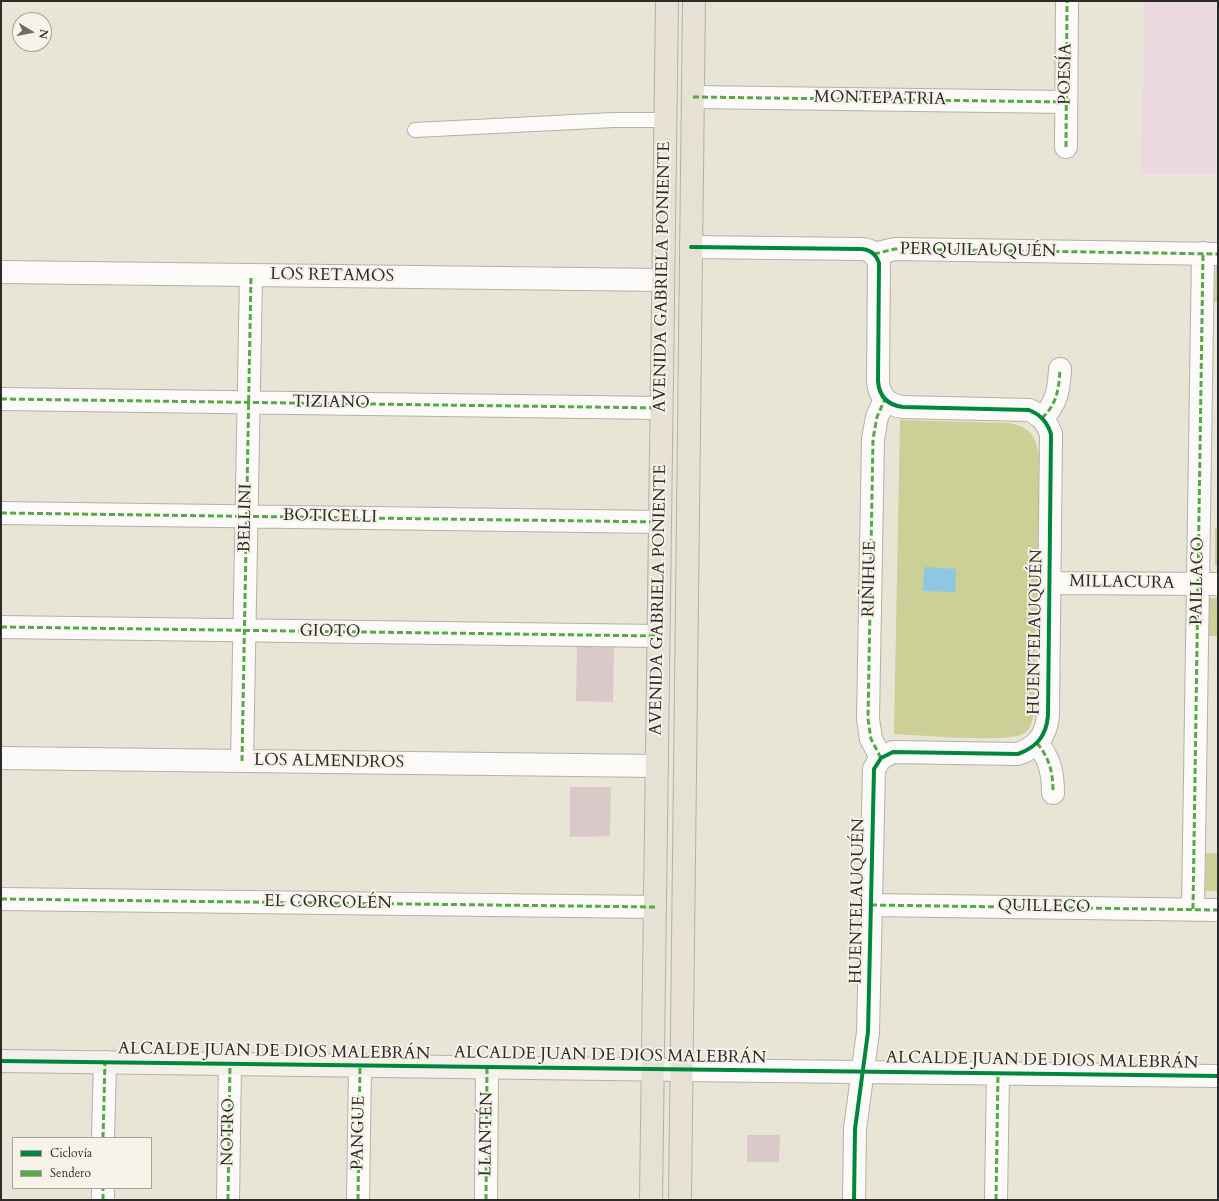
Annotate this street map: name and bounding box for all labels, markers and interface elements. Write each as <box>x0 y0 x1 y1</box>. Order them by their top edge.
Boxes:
north arrow <box>12 12 52 52</box>
text: N <box>35 28 52 40</box>
street label: POESÍA <box>1055 43 1077 105</box>
street label: MONTEPATRIA <box>814 88 946 110</box>
street label: AVENIDA GABRIELA PONIENTE <box>650 141 676 413</box>
street label: PERQUILAUQUÉN <box>900 239 1056 263</box>
street label: LOS RETAMOS <box>270 265 394 287</box>
street label: TIZIANO <box>292 392 370 414</box>
street label: AVENIDA GABRIELA PONIENTE <box>646 464 672 736</box>
street label: BELLINI <box>235 483 257 553</box>
street label: BOTICELLI <box>283 506 377 528</box>
street label: PAILLACO <box>1187 537 1209 625</box>
street label: RIÑIHUE <box>859 541 881 617</box>
street label: HUENTELAUQUÉN <box>1024 549 1048 715</box>
street label: MILLACURA <box>1069 572 1175 594</box>
street label: GIOTO <box>299 621 361 643</box>
street label: LOS ALMENDROS <box>254 750 404 774</box>
street label: HUENTELAUQUÉN <box>846 818 870 984</box>
street label: EL CORCOLÉN <box>264 892 392 914</box>
street label: QUILLECO <box>997 896 1091 918</box>
street label: ALCALDE JUAN DE DIOS MALEBRÁN <box>118 1039 430 1065</box>
street label: ALCALDE JUAN DE DIOS MALEBRÁN <box>454 1043 766 1069</box>
street label: ALCALDE JUAN DE DIOS MALEBRÁN <box>886 1048 1198 1074</box>
street label: LLANTÉN <box>476 1092 498 1176</box>
street label: PANGUE <box>348 1096 370 1170</box>
street label: NOTRO <box>218 1098 240 1166</box>
legend <box>12 1137 152 1189</box>
text: Ciclovía <box>50 1145 92 1161</box>
text: Sendero <box>50 1165 91 1181</box>

